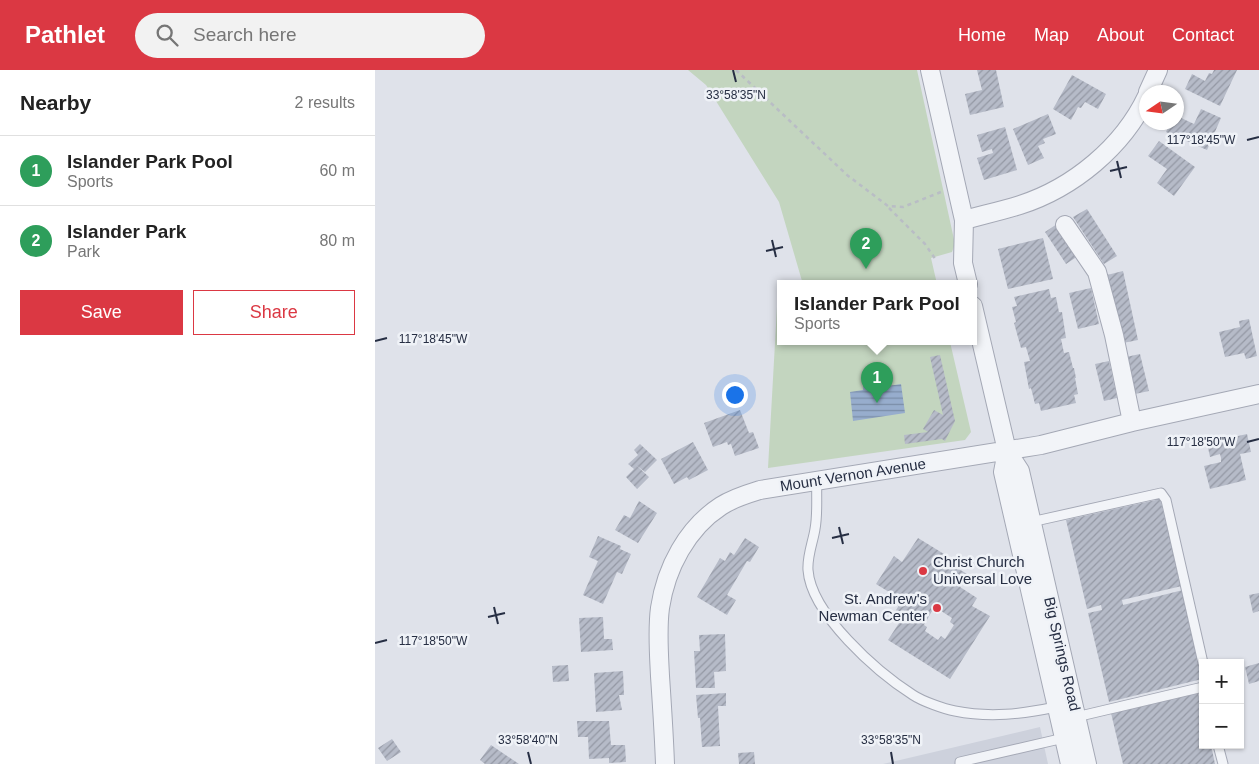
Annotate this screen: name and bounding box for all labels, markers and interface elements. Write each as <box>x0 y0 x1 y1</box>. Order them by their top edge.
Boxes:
search box <box>135 13 485 58</box>
text: Pathlet <box>25 21 105 48</box>
icon: search <box>153 21 181 49</box>
text: Search here <box>193 24 297 45</box>
text: Home <box>958 25 1006 45</box>
text: Map <box>1034 25 1069 45</box>
text: About <box>1097 25 1144 45</box>
text: Contact <box>1172 25 1234 45</box>
north arrow <box>1139 85 1184 130</box>
text: 33°58'35"N <box>706 88 766 102</box>
text: Nearby <box>20 91 91 114</box>
text: 2 results <box>295 94 355 111</box>
text: 117°18'45"W <box>1167 133 1236 147</box>
text: Islander Park Pool <box>67 151 233 172</box>
text: 1 <box>32 162 40 179</box>
text: 60 m <box>319 162 355 179</box>
text: Sports <box>67 173 113 190</box>
text: Islander Park <box>67 221 186 242</box>
pin: 2 <box>850 228 882 269</box>
text: 2 <box>32 232 40 249</box>
text: 80 m <box>319 232 355 249</box>
text: Park <box>67 243 100 260</box>
popup <box>777 280 977 345</box>
button: Save <box>20 290 183 335</box>
button: Share <box>193 290 355 335</box>
text: Islander Park Pool <box>794 293 960 314</box>
text: Sports <box>794 315 840 332</box>
text: 117°18'45"W <box>399 332 468 346</box>
pin: 1 <box>861 362 893 403</box>
your location <box>722 382 748 408</box>
text: 117°18'50"W <box>1167 435 1236 449</box>
street label: Mount Vernon Avenue <box>779 455 927 494</box>
place label: Christ Church Universal Love <box>933 553 1032 587</box>
marker: Christ Church Universal Love <box>917 565 929 577</box>
place label: St. Andrew's Newman Center <box>819 590 927 624</box>
street label: Big Springs Road <box>1041 595 1084 713</box>
marker: St. Andrew's Newman Center <box>931 602 943 614</box>
text: 117°18'50"W <box>399 634 468 648</box>
map controls <box>1199 659 1244 749</box>
button: + <box>1199 659 1244 704</box>
button: − <box>1199 704 1244 749</box>
text: 33°58'40"N <box>498 733 558 747</box>
text: 33°58'35"N <box>861 733 921 747</box>

